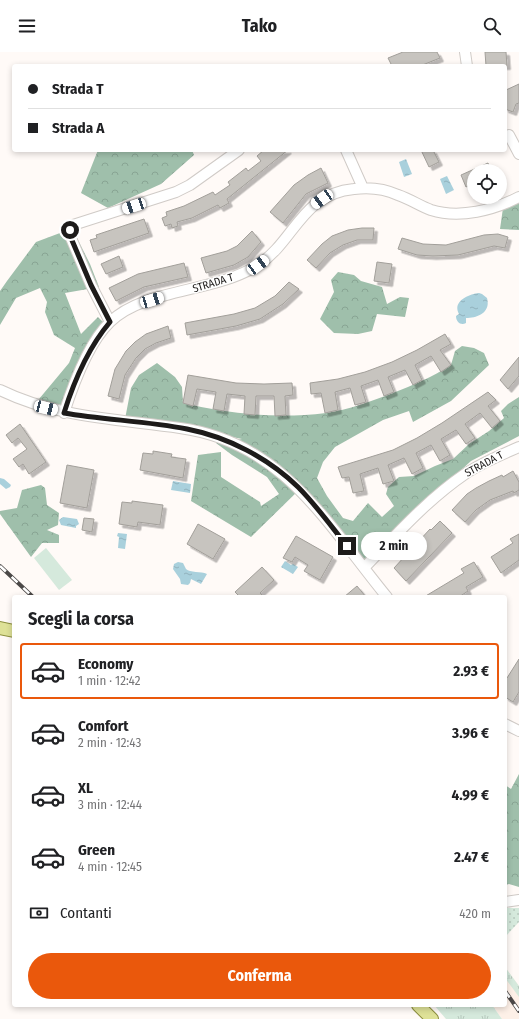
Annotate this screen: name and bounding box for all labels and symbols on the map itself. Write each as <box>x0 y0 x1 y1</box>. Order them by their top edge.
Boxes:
car <box>309 187 335 211</box>
car <box>121 197 147 215</box>
route start <box>61 221 79 239</box>
car <box>245 253 271 277</box>
street label: STRADA T <box>191 270 236 295</box>
car <box>139 291 165 309</box>
car <box>33 399 59 417</box>
street label: STRADA T <box>462 448 506 480</box>
callout: 2 min <box>361 532 427 560</box>
route end <box>338 537 356 555</box>

